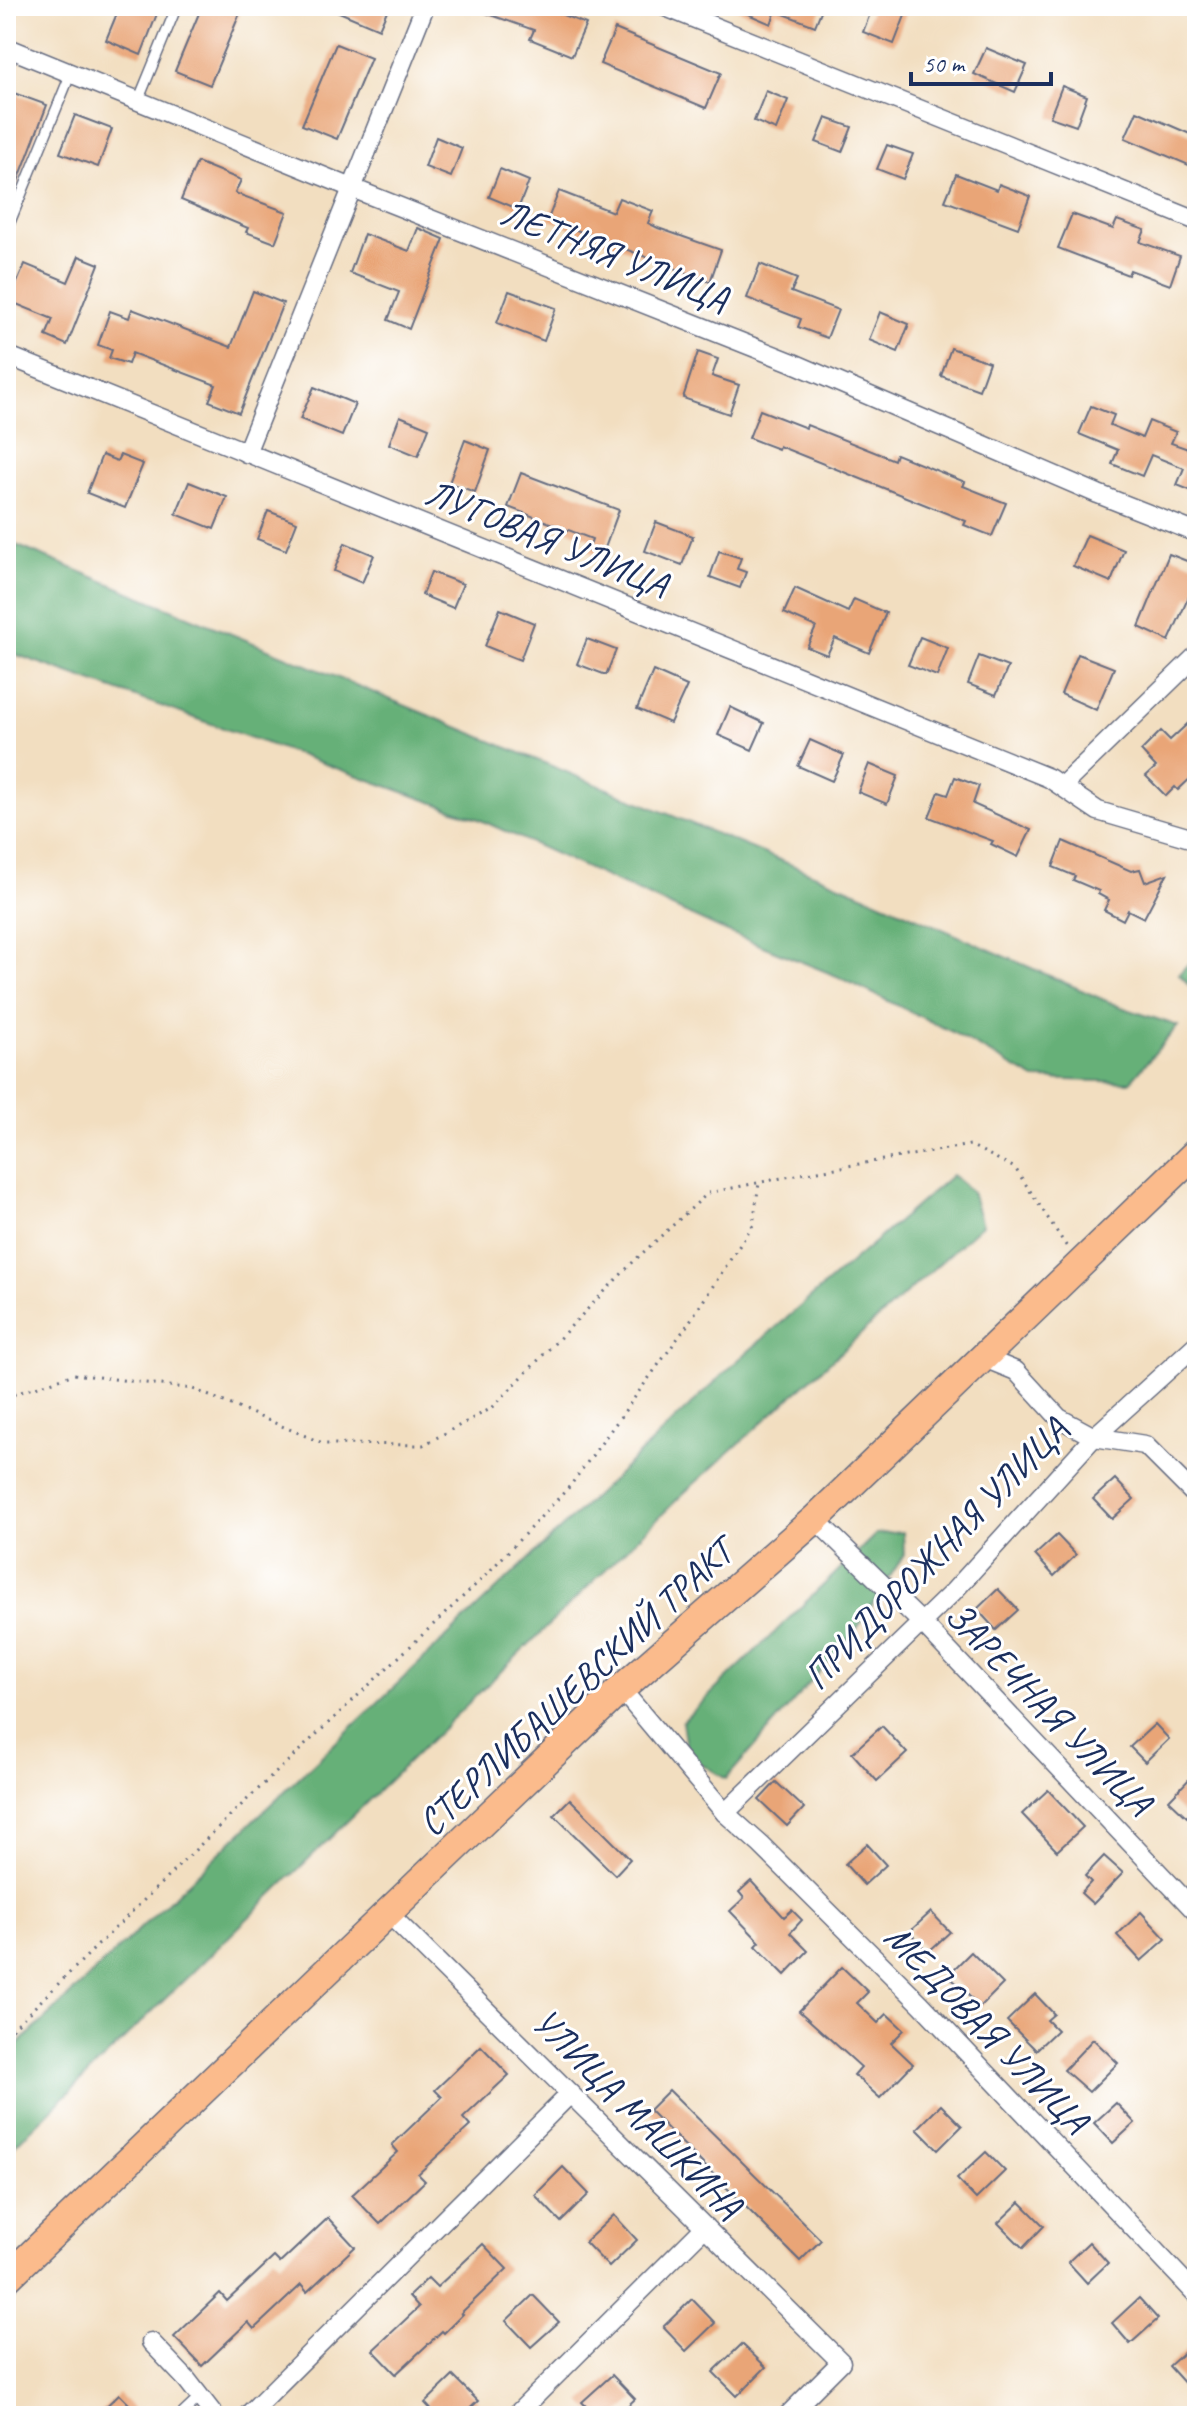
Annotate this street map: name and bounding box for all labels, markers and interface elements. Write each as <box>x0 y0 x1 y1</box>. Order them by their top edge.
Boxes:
scale bar <box>911 36 1051 86</box>
text: 50 m <box>923 49 966 79</box>
street label: ЛЕТНЯЯ УЛИЦА <box>494 189 736 323</box>
street label: ЛУГОВАЯ УЛИЦА <box>419 469 677 609</box>
street label: ПРИДОРОЖНАЯ УЛИЦА <box>793 1407 1078 1699</box>
street label: СТЕРЛИБАШЕВСКИЙ ТРАКТ <box>408 1524 748 1846</box>
street label: ЗАРЕЧНАЯ УЛИЦА <box>935 1592 1164 1826</box>
street label: МЕДОВАЯ УЛИЦА <box>875 1914 1100 2144</box>
street label: УЛИЦА МАШКИНА <box>523 1998 753 2229</box>

